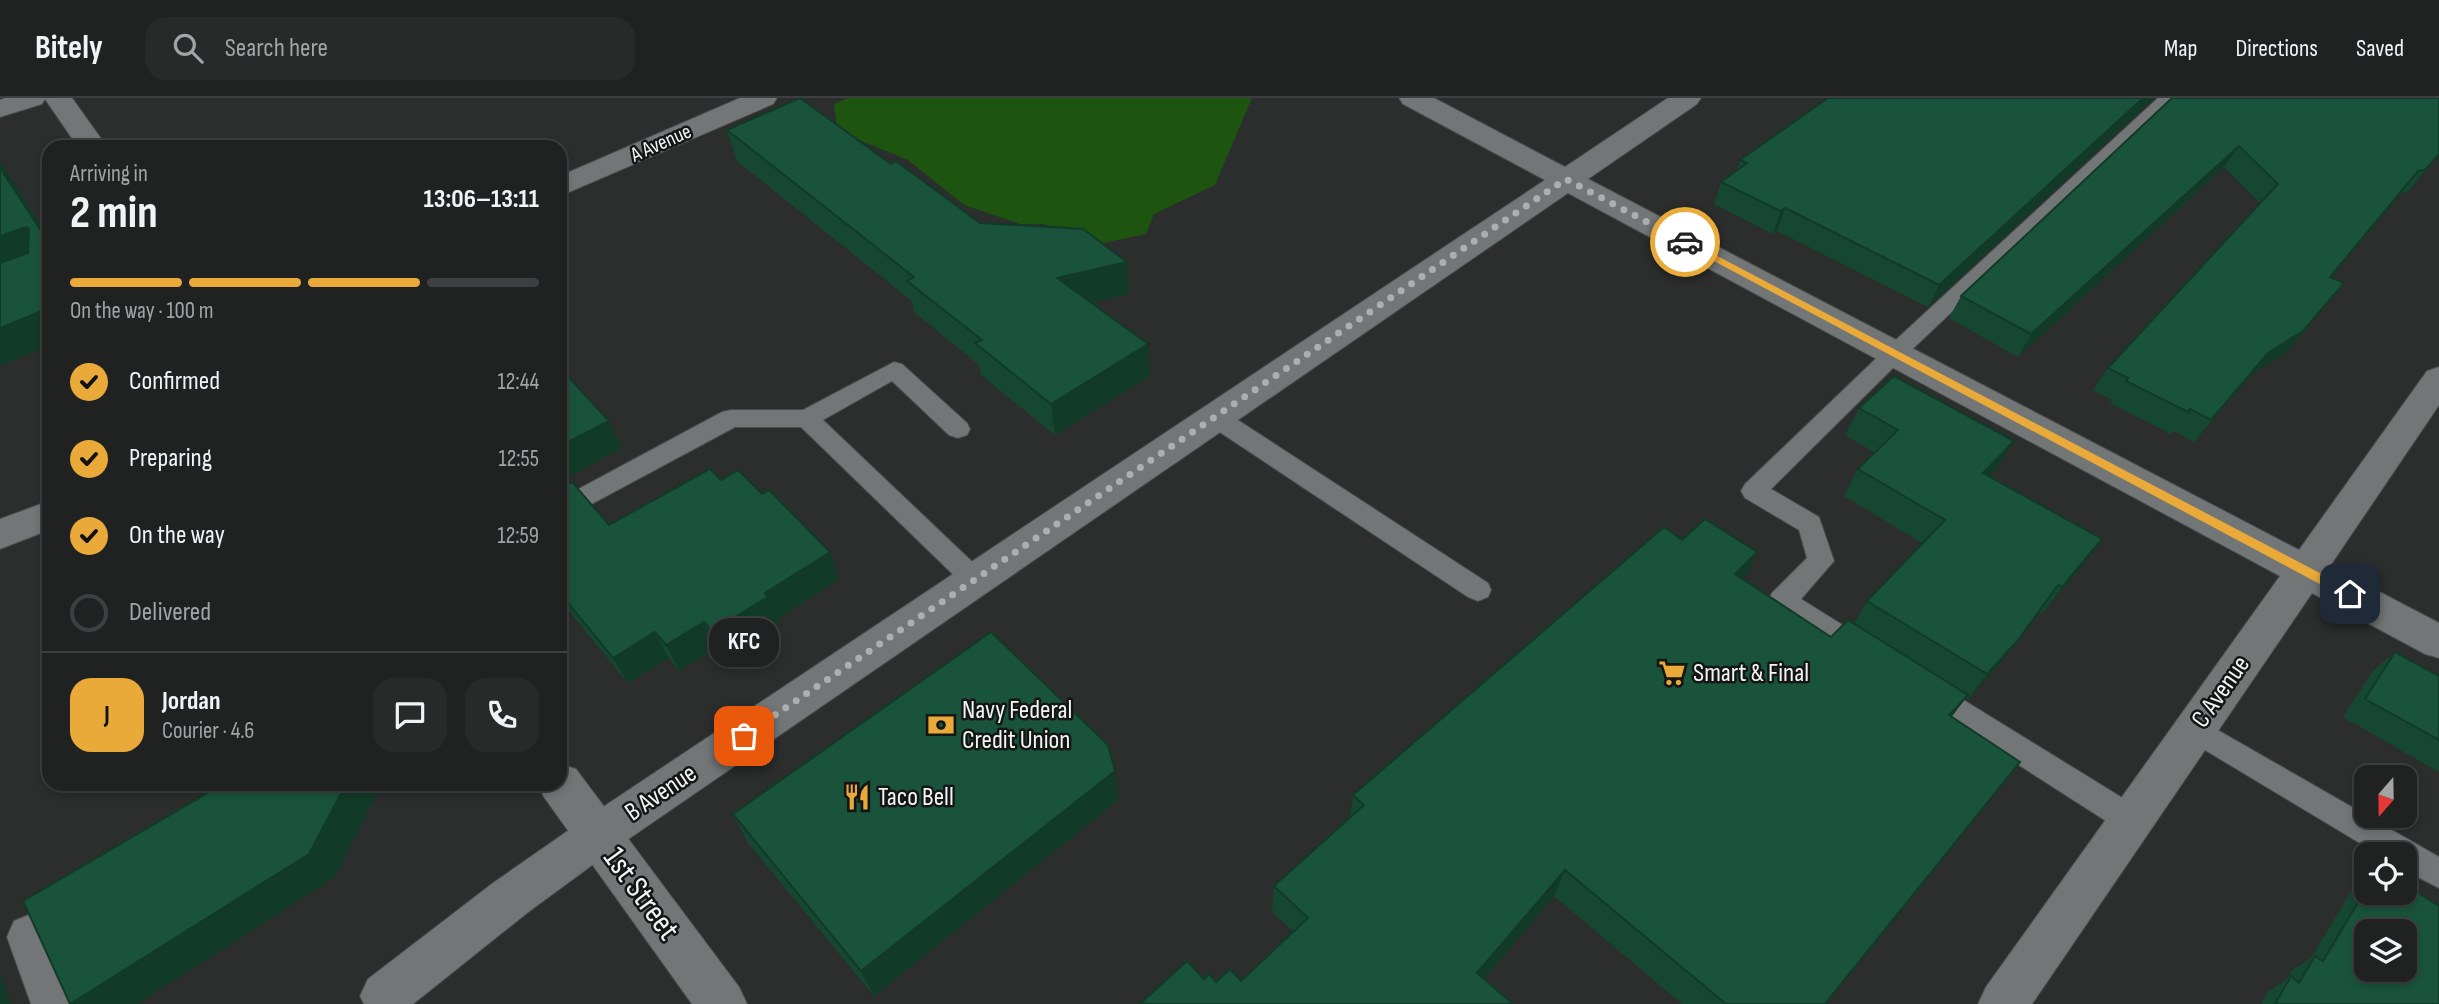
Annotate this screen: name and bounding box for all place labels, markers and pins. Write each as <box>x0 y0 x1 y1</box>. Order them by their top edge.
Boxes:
pin <box>2320 564 2380 624</box>
callout: KFC <box>709 617 779 666</box>
supermarket icon: Smart & Final <box>1657 658 1687 688</box>
place label: Smart & Final <box>1693 658 1809 689</box>
place label: Navy Federal Credit Union <box>962 695 1072 756</box>
pin <box>714 706 774 766</box>
bank icon: Navy Federal Credit Union <box>926 710 956 740</box>
restaurant icon: Taco Bell <box>842 782 872 812</box>
place label: Taco Bell <box>878 782 954 813</box>

